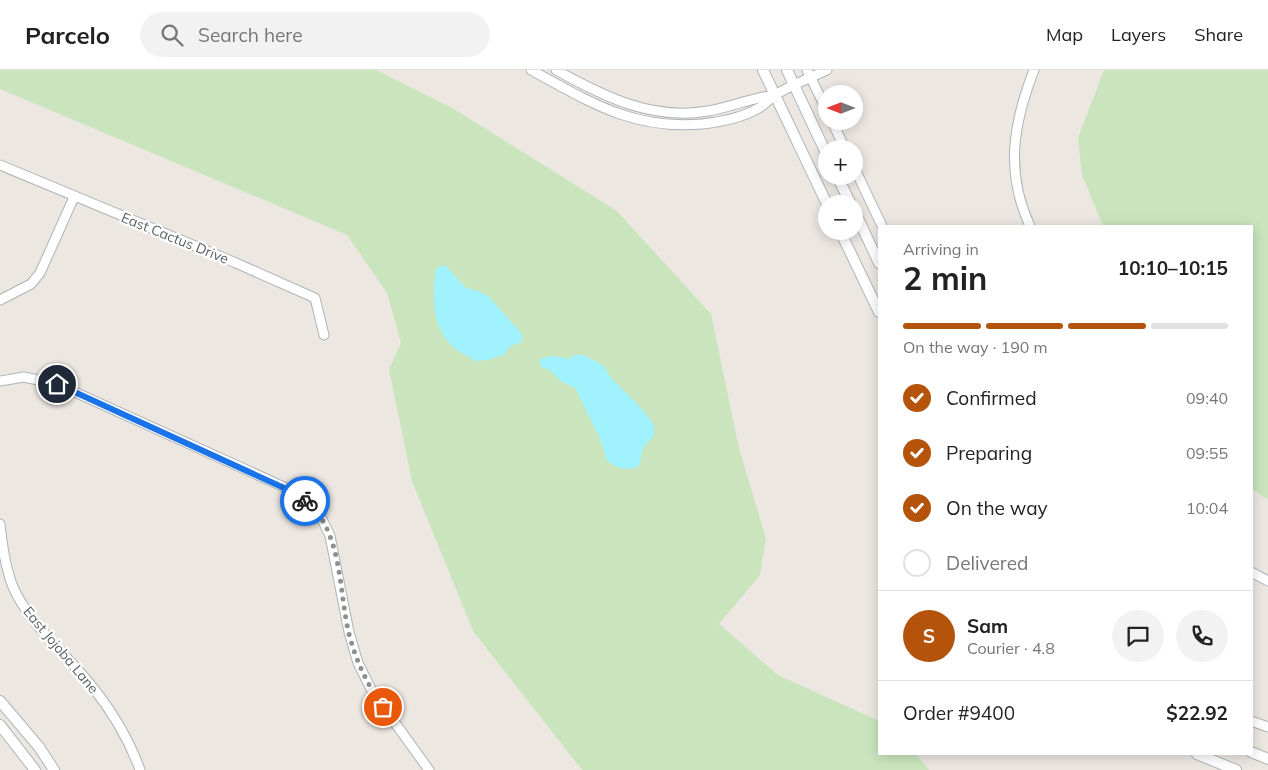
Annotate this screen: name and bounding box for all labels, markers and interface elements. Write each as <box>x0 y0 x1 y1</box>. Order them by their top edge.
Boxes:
search box <box>140 12 490 57</box>
text: Parcelo <box>25 20 110 50</box>
icon: search <box>158 21 186 49</box>
text: Search here <box>198 23 302 47</box>
text: Map <box>1046 23 1083 46</box>
text: Layers <box>1111 23 1166 46</box>
text: Share <box>1194 23 1243 46</box>
north arrow <box>818 85 862 130</box>
map controls <box>818 85 863 240</box>
button: + <box>818 140 863 185</box>
button: − <box>818 195 863 240</box>
street label: East Cactus Drive <box>119 208 231 268</box>
text: Arriving in <box>903 239 979 259</box>
text: 10:10–10:15 <box>1118 256 1228 280</box>
text: 2 min <box>903 258 987 298</box>
text: On the way · 190 m <box>903 337 1048 357</box>
pin <box>36 363 78 405</box>
icon: home <box>43 370 71 398</box>
icon: check <box>903 384 931 412</box>
text: Confirmed <box>946 386 1037 410</box>
text: 09:40 <box>1186 388 1228 408</box>
icon: check <box>903 439 931 467</box>
text: Preparing <box>946 441 1032 465</box>
text: 09:55 <box>1186 443 1228 463</box>
courier <box>280 476 330 526</box>
icon: bike <box>291 487 319 515</box>
icon: check <box>903 494 931 522</box>
text: On the way <box>946 496 1048 520</box>
text: 10:04 <box>1186 498 1228 518</box>
text: Delivered <box>946 551 1028 575</box>
street label: East Jojoba Lane <box>19 603 103 697</box>
button: chat <box>1112 610 1164 662</box>
button: phone <box>1176 610 1228 662</box>
text: Sam <box>967 614 1008 638</box>
text: S <box>923 624 935 648</box>
text: Courier · 4.8 <box>967 638 1055 658</box>
pin <box>362 686 404 728</box>
icon: bag <box>369 693 397 721</box>
text: Order #9400 <box>903 701 1015 725</box>
text: $22.92 <box>1166 701 1228 725</box>

